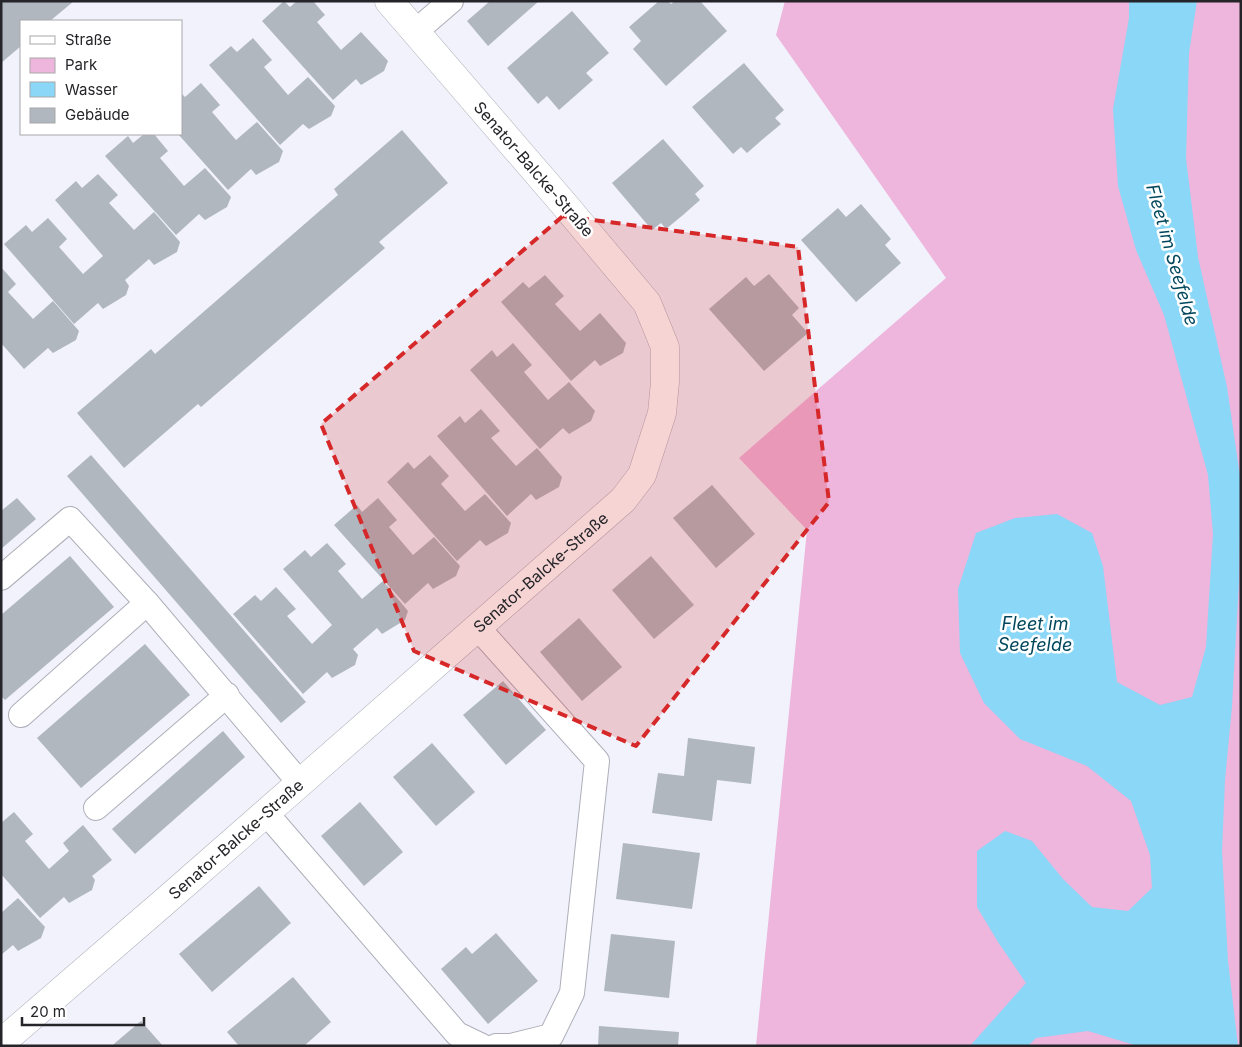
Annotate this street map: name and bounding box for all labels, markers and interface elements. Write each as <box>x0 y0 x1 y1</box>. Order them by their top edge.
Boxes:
legend <box>20 20 182 135</box>
text: Straße <box>65 30 112 49</box>
text: Park <box>65 55 98 74</box>
text: Wasser <box>65 80 118 99</box>
street label: Senator-Balcke-Straße <box>470 97 598 241</box>
text: Gebäude <box>65 105 130 124</box>
water label: Fleet im Seefelde <box>1142 182 1203 328</box>
street label: Senator-Balcke-Straße <box>469 508 612 637</box>
water label: Fleet im Seefelde <box>998 613 1072 655</box>
street label: Senator-Balcke-Straße <box>164 775 307 904</box>
scale bar <box>22 994 145 1026</box>
text: 20 m <box>30 1002 66 1021</box>

